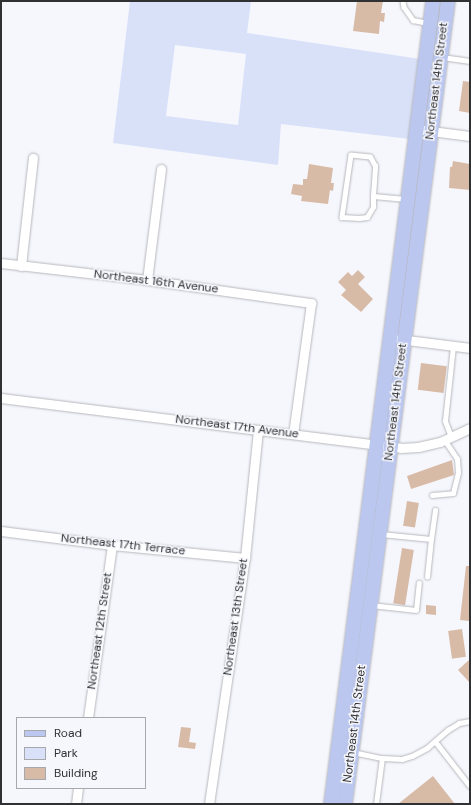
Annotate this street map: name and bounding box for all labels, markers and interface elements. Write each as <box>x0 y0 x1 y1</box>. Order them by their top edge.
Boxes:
street label: Northeast 14th Street <box>423 21 451 141</box>
street label: Northeast 16th Avenue <box>93 267 219 297</box>
street label: Northeast 14th Street <box>382 342 410 462</box>
street label: Northeast 17th Avenue <box>174 412 300 442</box>
street label: Northeast 17th Terrace <box>60 531 186 559</box>
street label: Northeast 13th Street <box>221 558 251 676</box>
street label: Northeast 12th Street <box>85 572 115 690</box>
street label: Northeast 14th Street <box>341 664 369 784</box>
legend <box>16 717 146 789</box>
text: Road <box>54 725 82 741</box>
text: Park <box>54 745 78 761</box>
text: Building <box>54 765 98 781</box>

